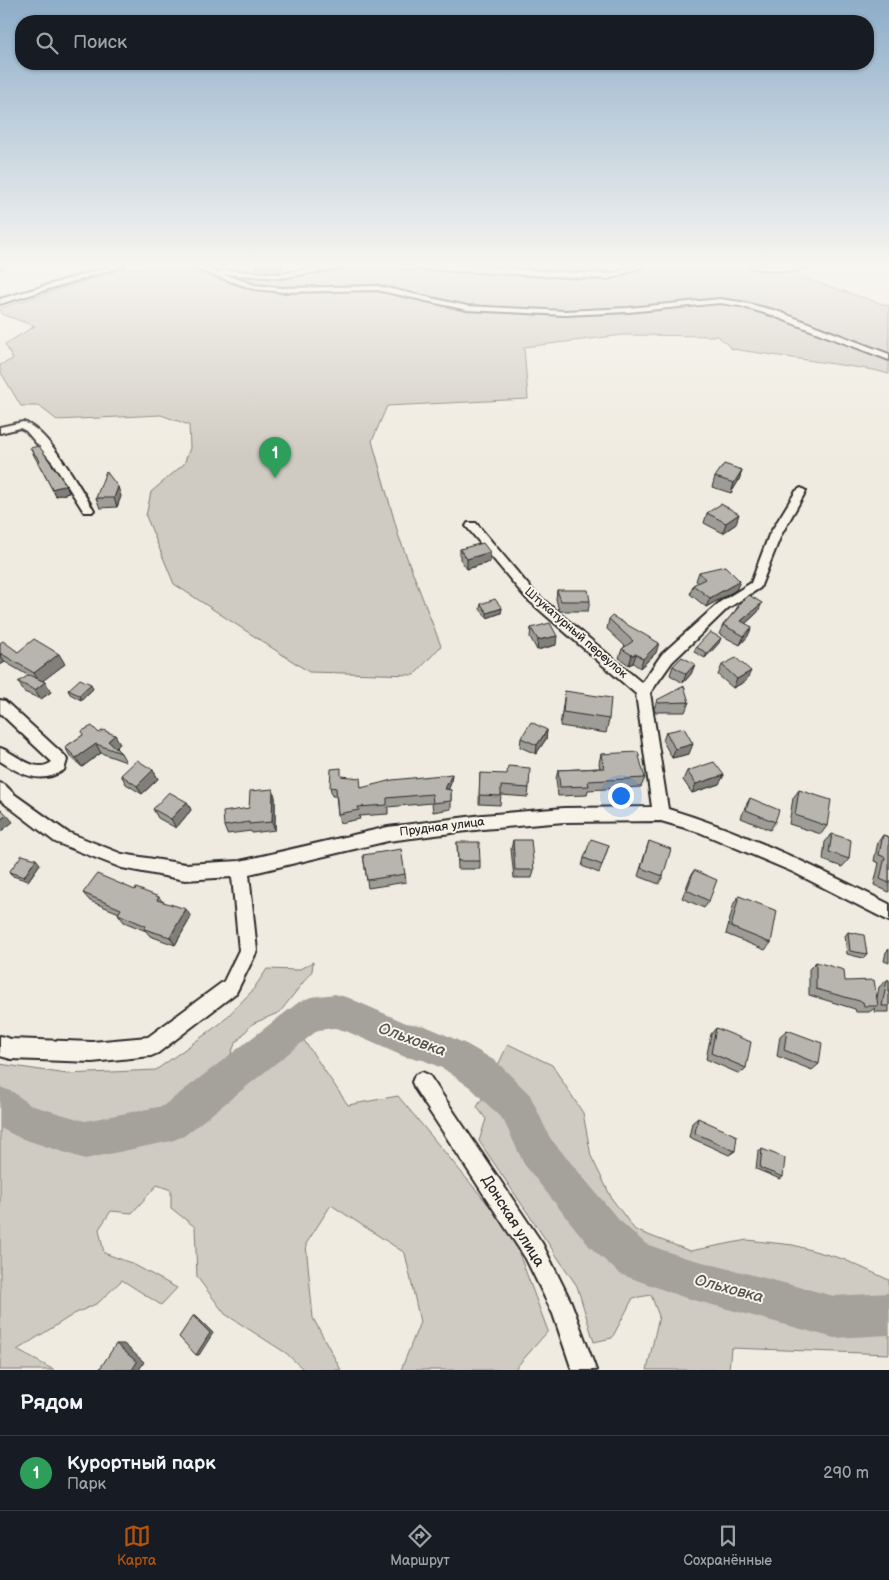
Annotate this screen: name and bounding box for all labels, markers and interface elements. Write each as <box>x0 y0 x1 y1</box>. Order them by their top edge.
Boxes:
search box <box>15 15 874 70</box>
icon: search <box>33 29 61 57</box>
text: Поиск <box>73 31 127 54</box>
pin: 1 <box>259 437 291 478</box>
street label: Штукатурный переулок <box>521 584 631 682</box>
your location <box>608 783 634 809</box>
street label: Прудная улица <box>399 814 485 840</box>
water label: Ольховка <box>376 1019 448 1061</box>
street label: Донская улица <box>477 1172 549 1271</box>
water label: Ольховка <box>692 1271 766 1307</box>
text: Рядом <box>20 1390 83 1415</box>
text: Курортный парк <box>67 1452 215 1475</box>
text: 1 <box>33 1464 39 1483</box>
text: 290 m <box>823 1464 869 1483</box>
text: Парк <box>67 1475 106 1494</box>
tab: Карта <box>117 1522 156 1569</box>
tab: Маршрут <box>390 1522 450 1569</box>
tab: Сохранённые <box>684 1522 772 1569</box>

